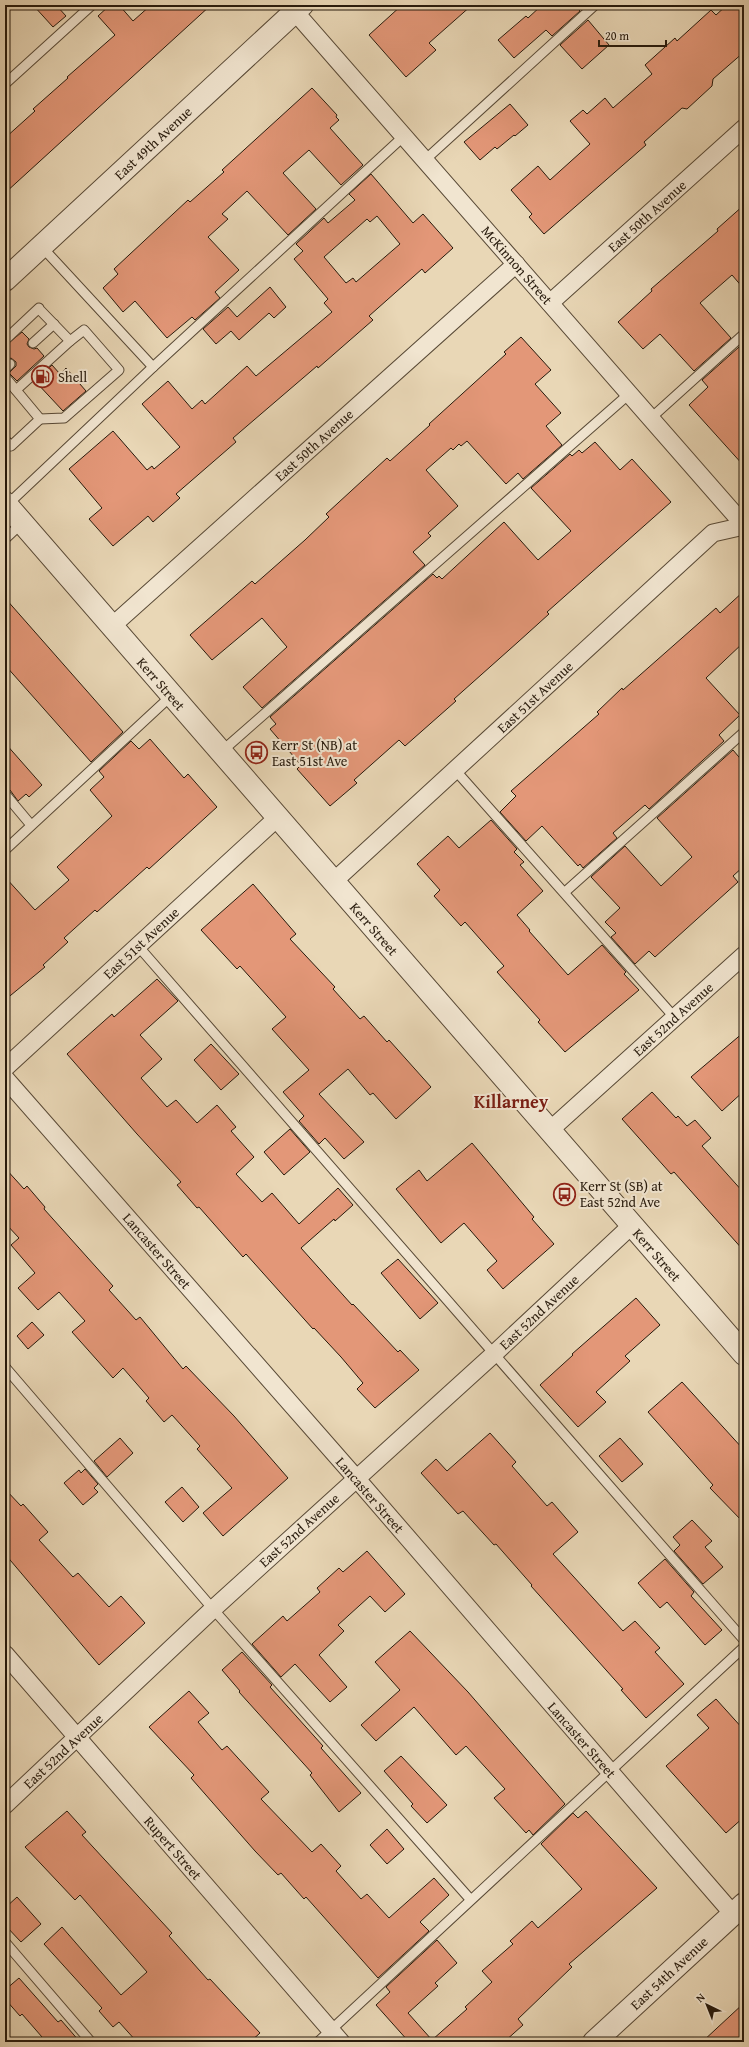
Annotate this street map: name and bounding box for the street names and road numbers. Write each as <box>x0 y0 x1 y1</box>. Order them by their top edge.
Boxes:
street label: East 49th Avenue <box>110 101 197 184</box>
street label: East 50th Avenue <box>603 175 691 257</box>
street label: McKinnon Street <box>477 221 557 309</box>
street label: East 50th Avenue <box>270 404 358 486</box>
street label: Kerr Street <box>132 653 190 715</box>
street label: East 51st Avenue <box>493 656 578 738</box>
street label: Kerr Street <box>345 898 403 960</box>
street label: East 51st Avenue <box>99 902 184 984</box>
street label: East 52nd Avenue <box>628 977 718 1061</box>
street label: Lancaster Street <box>118 1208 196 1294</box>
street label: Kerr Street <box>628 1224 686 1286</box>
street label: East 52nd Avenue <box>495 1270 584 1354</box>
street label: Lancaster Street <box>331 1452 409 1538</box>
street label: East 52nd Avenue <box>254 1488 344 1572</box>
street label: Lancaster Street <box>543 1697 621 1783</box>
street label: East 52nd Avenue <box>19 1709 108 1793</box>
street label: Rupert Street <box>140 1812 206 1884</box>
street label: East 54th Avenue <box>626 1931 713 2014</box>

